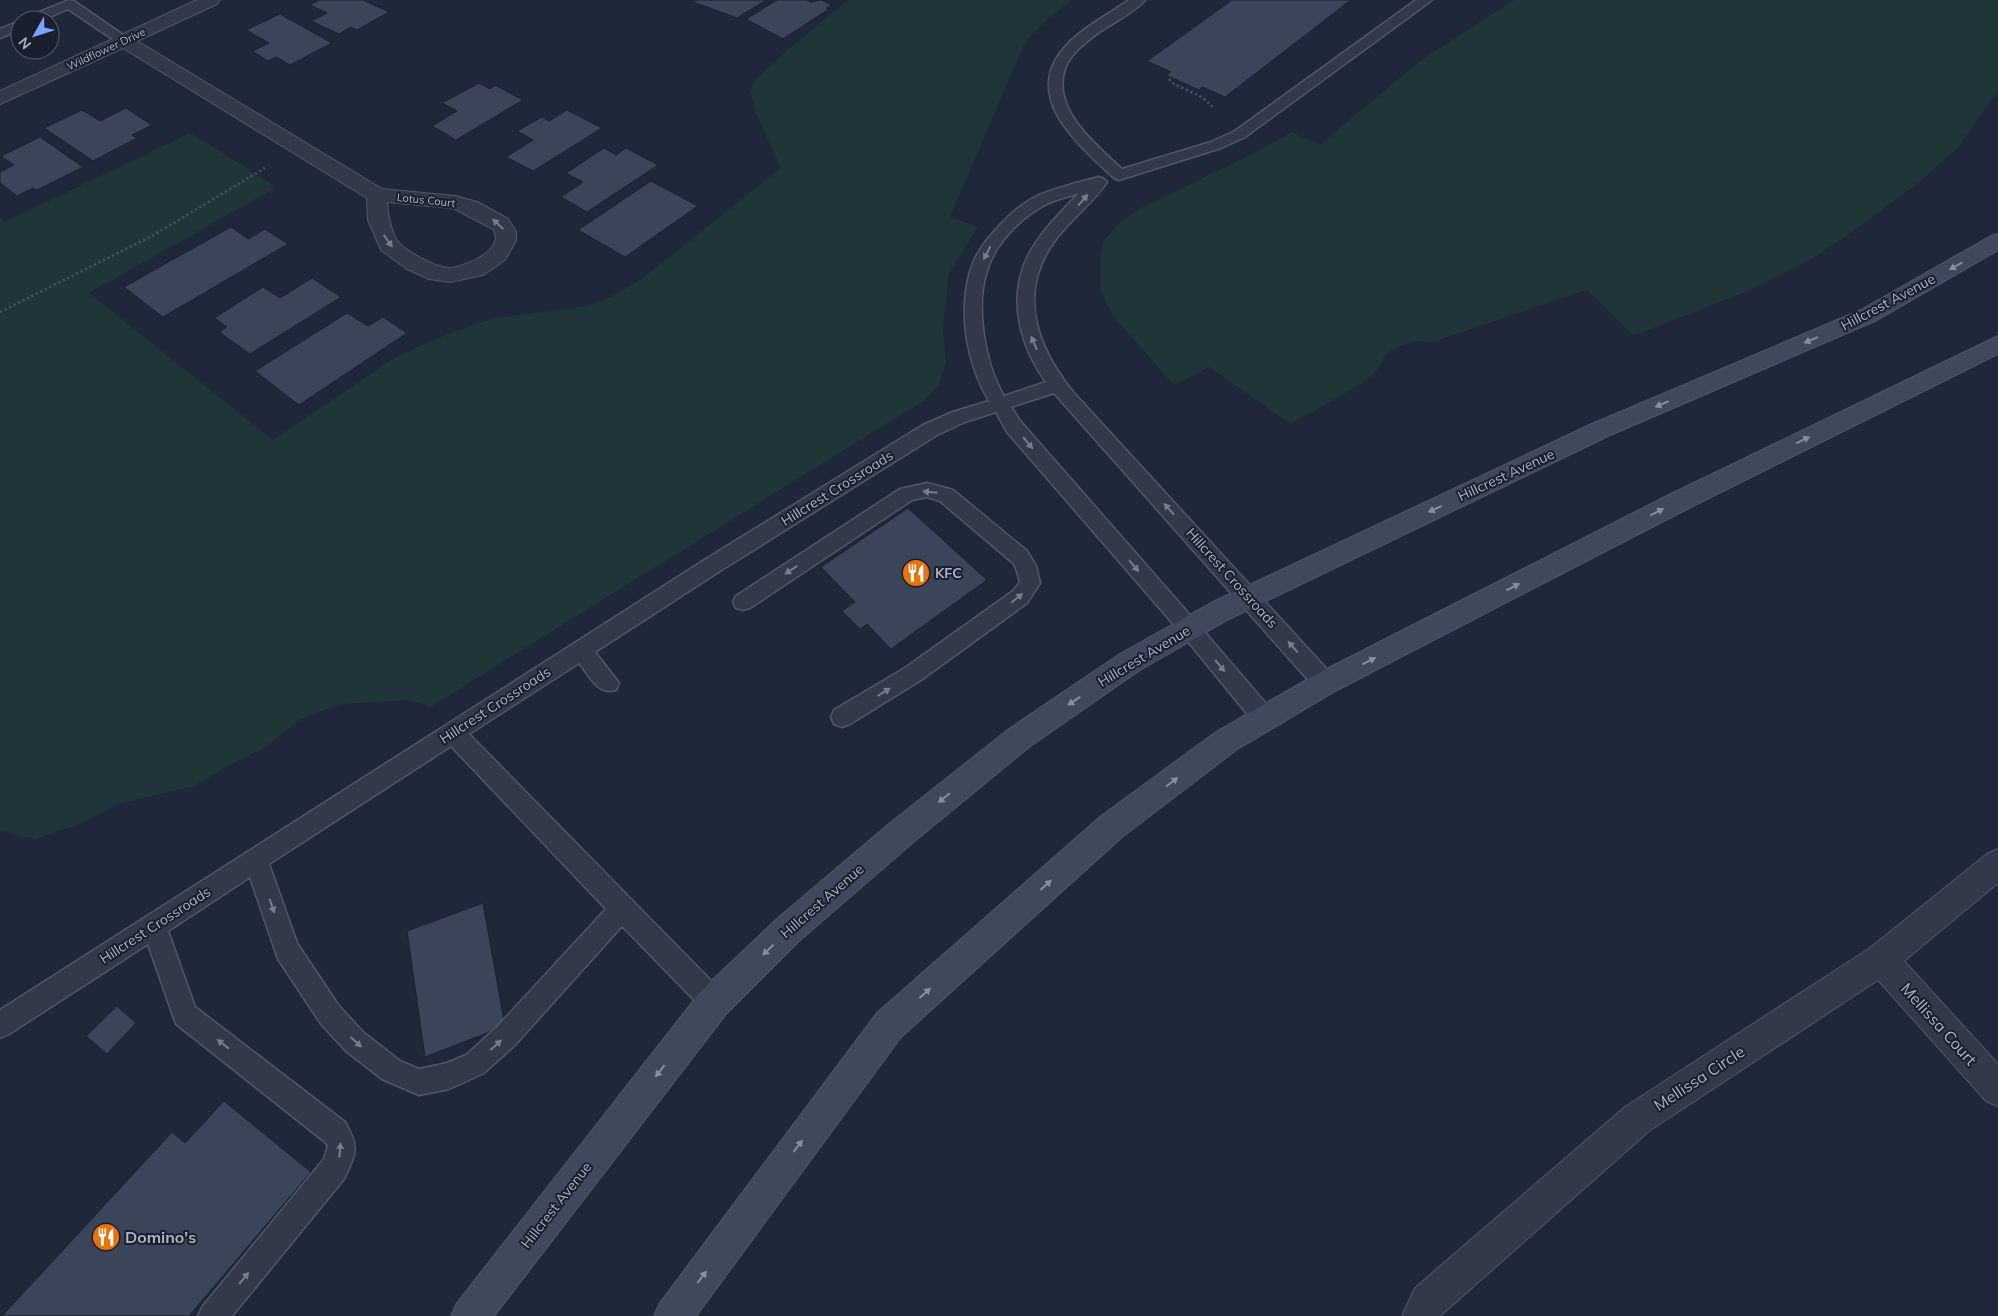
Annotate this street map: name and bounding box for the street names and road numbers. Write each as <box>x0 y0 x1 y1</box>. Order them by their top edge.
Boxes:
street label: Wildflower Drive <box>64 25 148 73</box>
street label: Lotus Court <box>396 190 456 210</box>
street label: Hillcrest Avenue <box>1838 270 1938 334</box>
street label: Hillcrest Avenue <box>1455 445 1557 505</box>
street label: Hillcrest Crossroads <box>778 446 896 530</box>
street label: Hillcrest Crossroads <box>1182 524 1282 632</box>
street label: Hillcrest Avenue <box>1095 621 1193 691</box>
street label: Hillcrest Crossroads <box>436 662 554 748</box>
street label: Hillcrest Avenue <box>777 860 867 942</box>
street label: Hillcrest Crossroads <box>96 882 214 968</box>
street label: Mellissa Court <box>1897 979 1982 1070</box>
street label: Mellissa Circle <box>1650 1041 1748 1115</box>
street label: Hillcrest Avenue <box>517 1158 595 1252</box>

